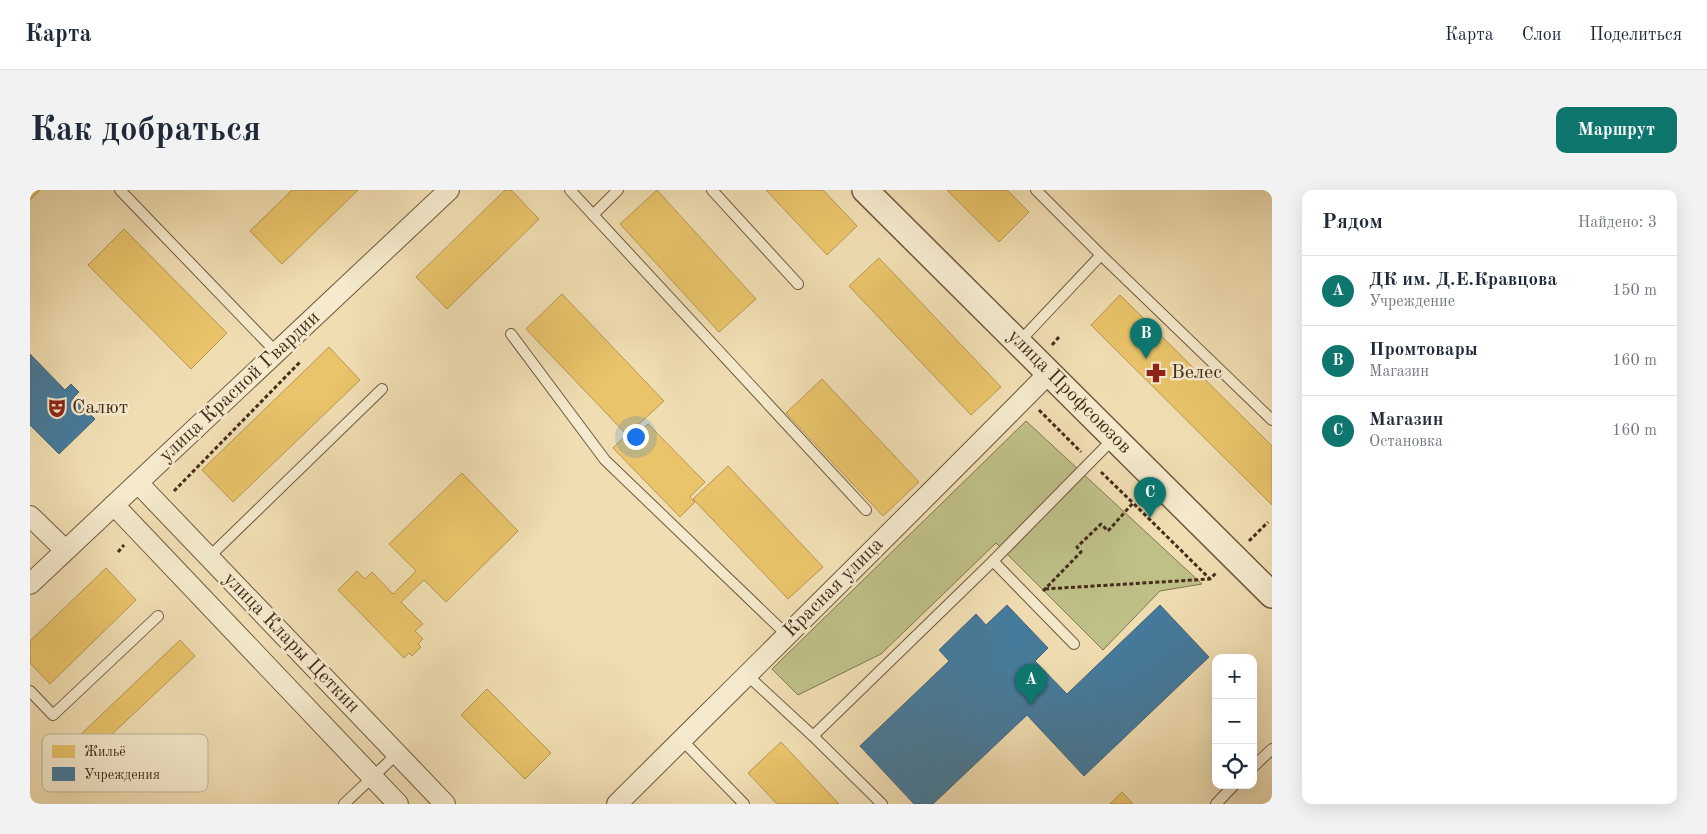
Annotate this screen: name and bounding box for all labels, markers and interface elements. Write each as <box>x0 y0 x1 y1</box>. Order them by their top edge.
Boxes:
text: Карта <box>25 23 92 47</box>
text: Карта <box>1445 26 1494 44</box>
text: Слои <box>1522 26 1561 44</box>
text: Поделиться <box>1589 26 1682 44</box>
button: Маршрут <box>1556 107 1677 153</box>
text: Как добраться <box>30 113 261 148</box>
text: Рядом <box>1322 212 1383 233</box>
text: Найдено: 3 <box>1578 215 1657 231</box>
text: ДК им. Д.Е.Кравцова <box>1369 271 1557 290</box>
text: A <box>1332 283 1344 299</box>
text: 150 m <box>1612 283 1657 299</box>
text: Учреждение <box>1369 294 1455 310</box>
street label: улица Красной Гвардии <box>156 308 324 466</box>
pin: B <box>1130 318 1162 359</box>
street label: улица Профсоюзов <box>1003 326 1135 458</box>
text: Промтовары <box>1369 341 1478 360</box>
text: B <box>1332 353 1344 369</box>
text: 160 m <box>1612 353 1657 369</box>
pharmacy icon: Велес <box>1145 362 1167 384</box>
place label: Велес <box>1171 363 1222 383</box>
text: Магазин <box>1369 364 1429 380</box>
theatre icon: Салют <box>46 397 68 419</box>
place label: Салют <box>72 398 128 418</box>
text: Магазин <box>1369 411 1443 430</box>
text: C <box>1333 423 1343 439</box>
text: 160 m <box>1612 423 1657 439</box>
your location <box>623 424 649 450</box>
text: Остановка <box>1369 434 1443 450</box>
pin: C <box>1134 477 1166 518</box>
street label: Красная улица <box>780 534 888 642</box>
street label: улица Клары Цеткин <box>219 569 363 717</box>
map controls <box>1212 654 1257 789</box>
button: + <box>1212 654 1257 699</box>
pin: A <box>1015 664 1047 705</box>
button: − <box>1212 699 1257 744</box>
legend <box>42 734 208 792</box>
button: locate <box>1212 744 1257 789</box>
text: Жильё <box>84 745 126 759</box>
text: Учреждения <box>84 768 160 782</box>

